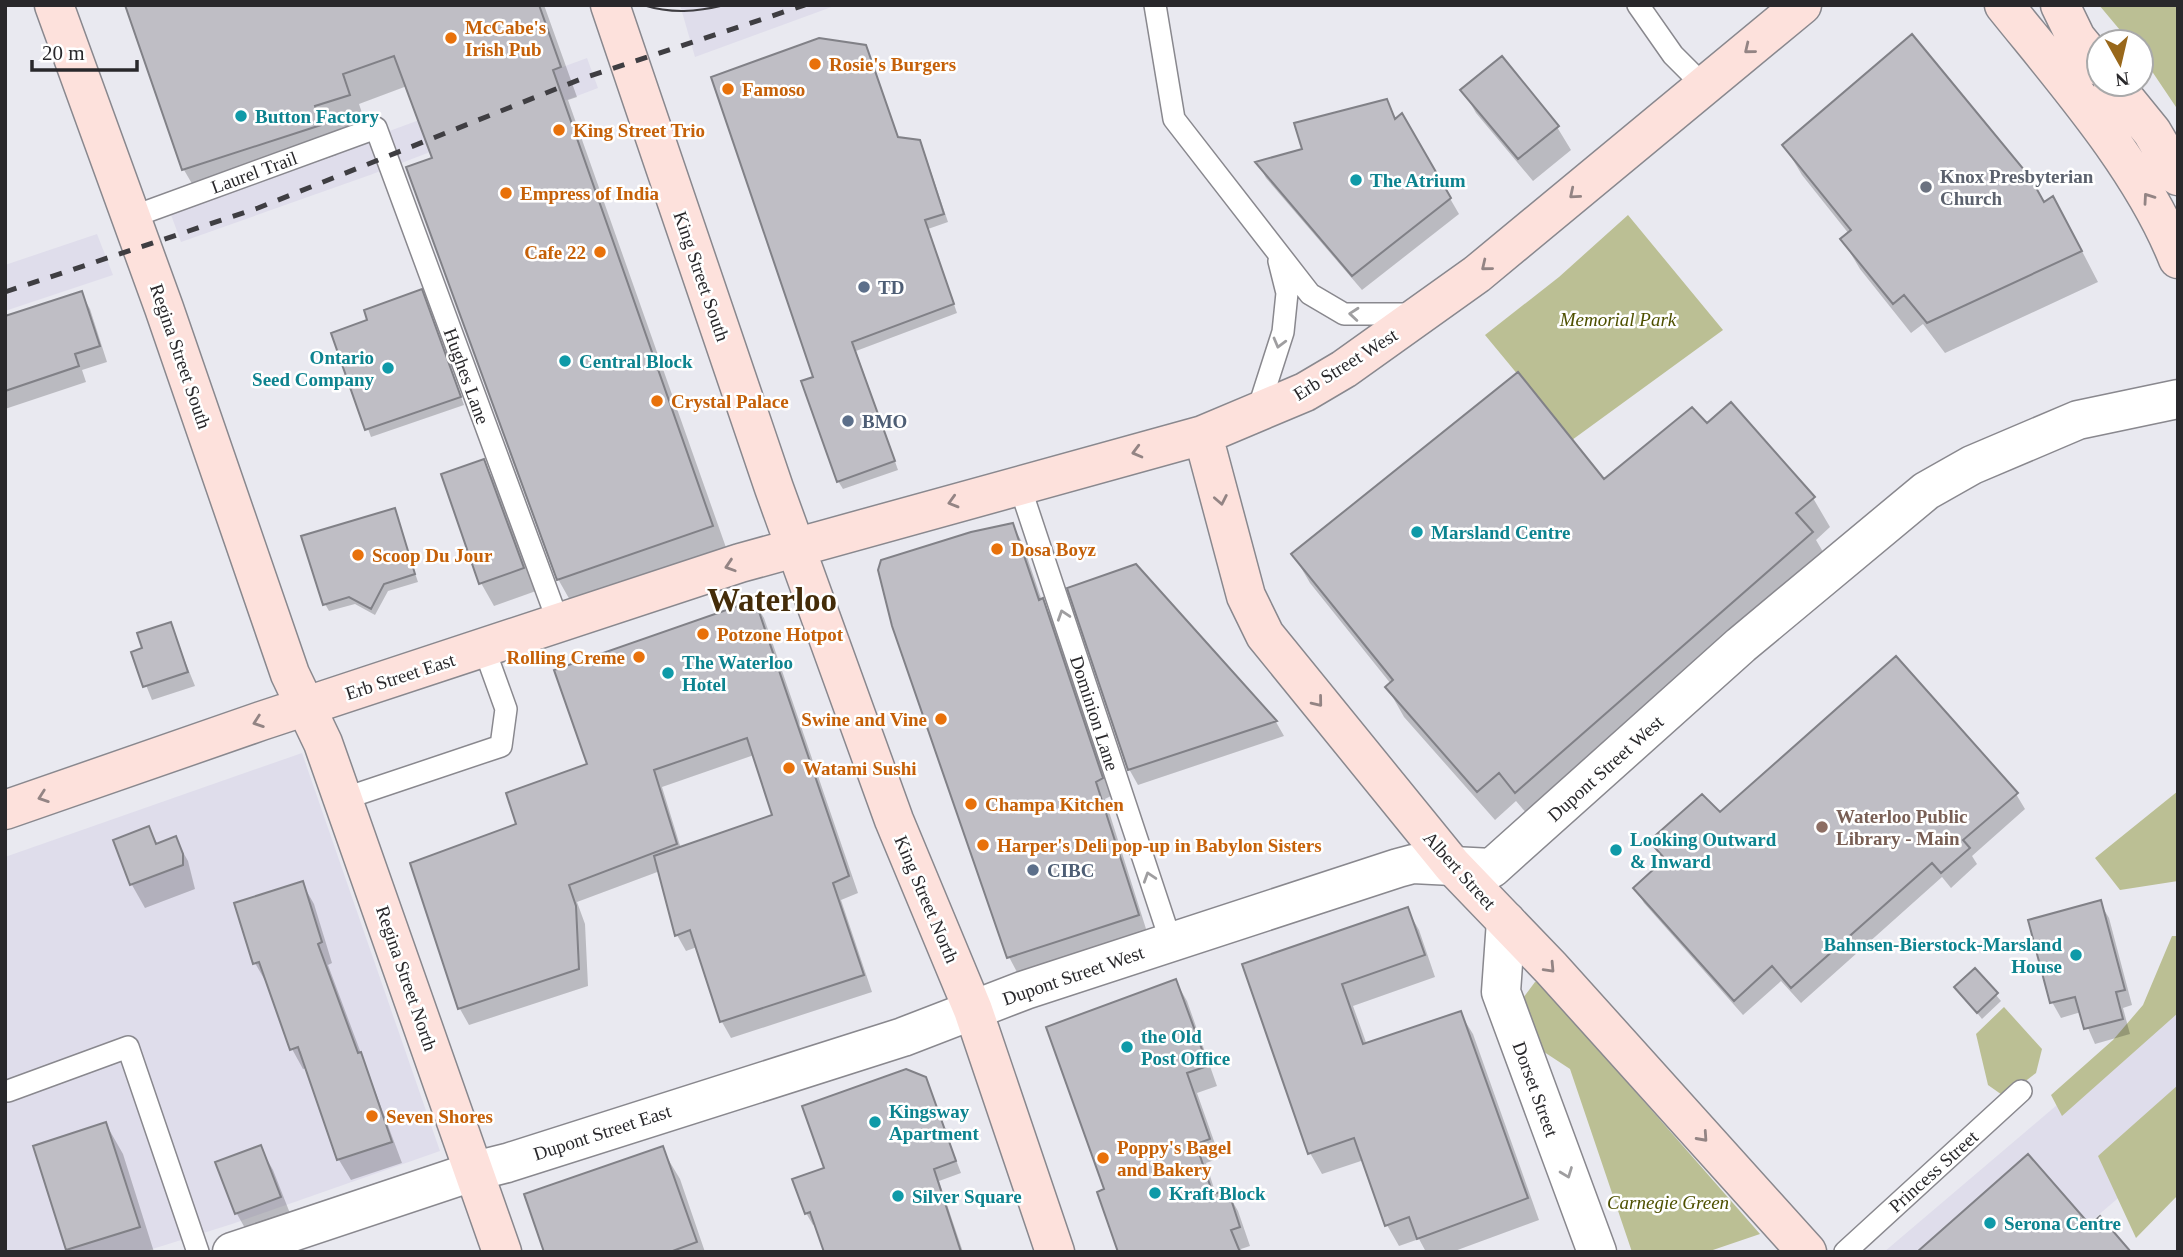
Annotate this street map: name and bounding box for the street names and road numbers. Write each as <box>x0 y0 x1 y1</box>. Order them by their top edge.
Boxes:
street label: Laurel Trail <box>208 147 300 198</box>
street label: King Street South <box>669 208 734 344</box>
street label: Regina Street South <box>146 281 215 432</box>
street label: Erb Street West <box>1289 324 1402 405</box>
street label: Hughes Lane <box>439 325 494 427</box>
street label: Erb Street East <box>343 649 458 704</box>
street label: Dominion Lane <box>1066 653 1123 773</box>
street label: Dupont Street West <box>1543 711 1668 826</box>
street label: Albert Street <box>1419 827 1501 914</box>
street label: King Street North <box>890 832 963 966</box>
street label: Regina Street North <box>372 903 441 1054</box>
street label: Dupont Street West <box>1000 941 1147 1009</box>
street label: Dorset Street <box>1509 1039 1563 1140</box>
street label: Dupont Street East <box>531 1100 674 1165</box>
street label: Princess Street <box>1885 1125 1983 1217</box>

